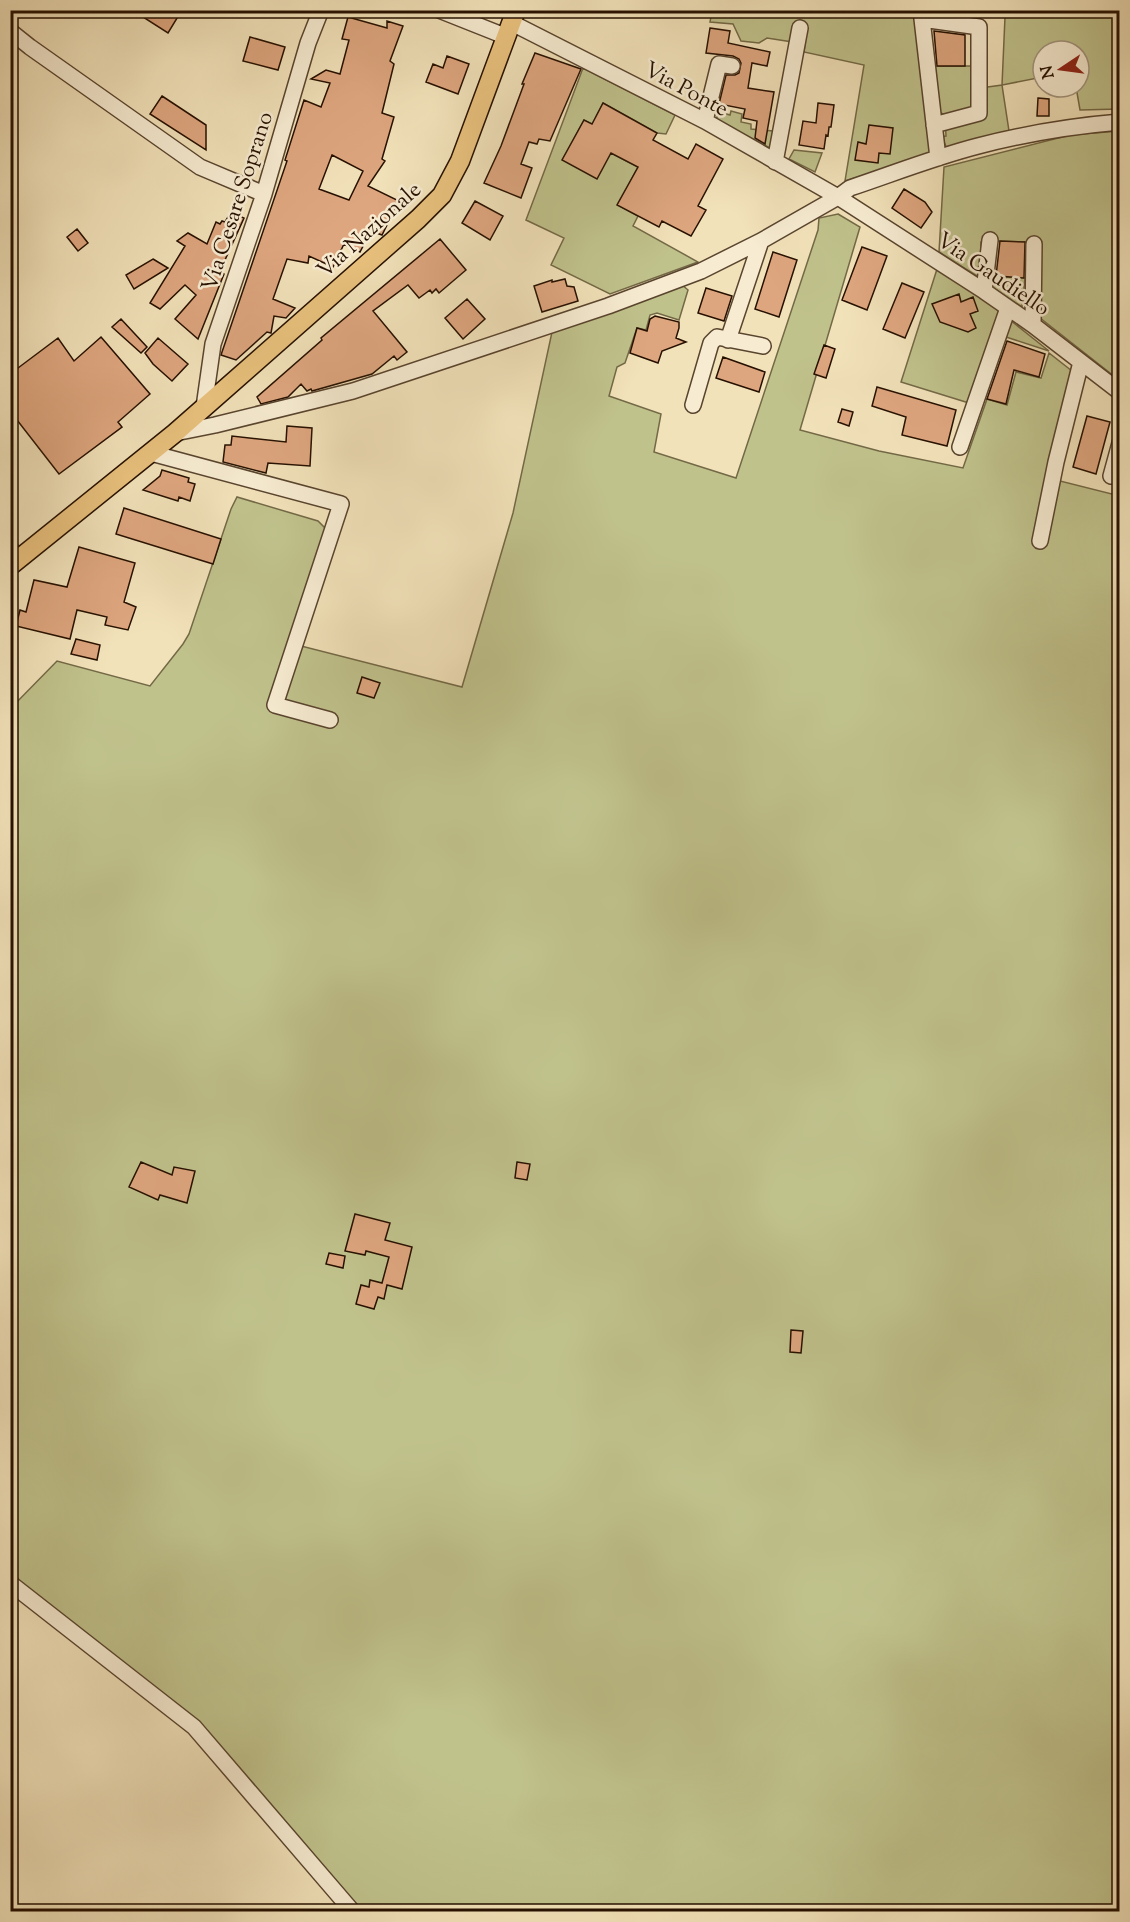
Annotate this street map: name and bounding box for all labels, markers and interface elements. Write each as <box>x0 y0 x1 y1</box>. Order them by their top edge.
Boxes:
north arrow <box>1031 39 1091 99</box>
street label: Via Ponte <box>638 55 734 126</box>
text: N <box>1036 63 1061 81</box>
street label: Via Cesare Soprano <box>195 108 283 296</box>
street label: Via Nazionale <box>311 176 429 287</box>
street label: Via Gaudiello <box>929 226 1056 325</box>

